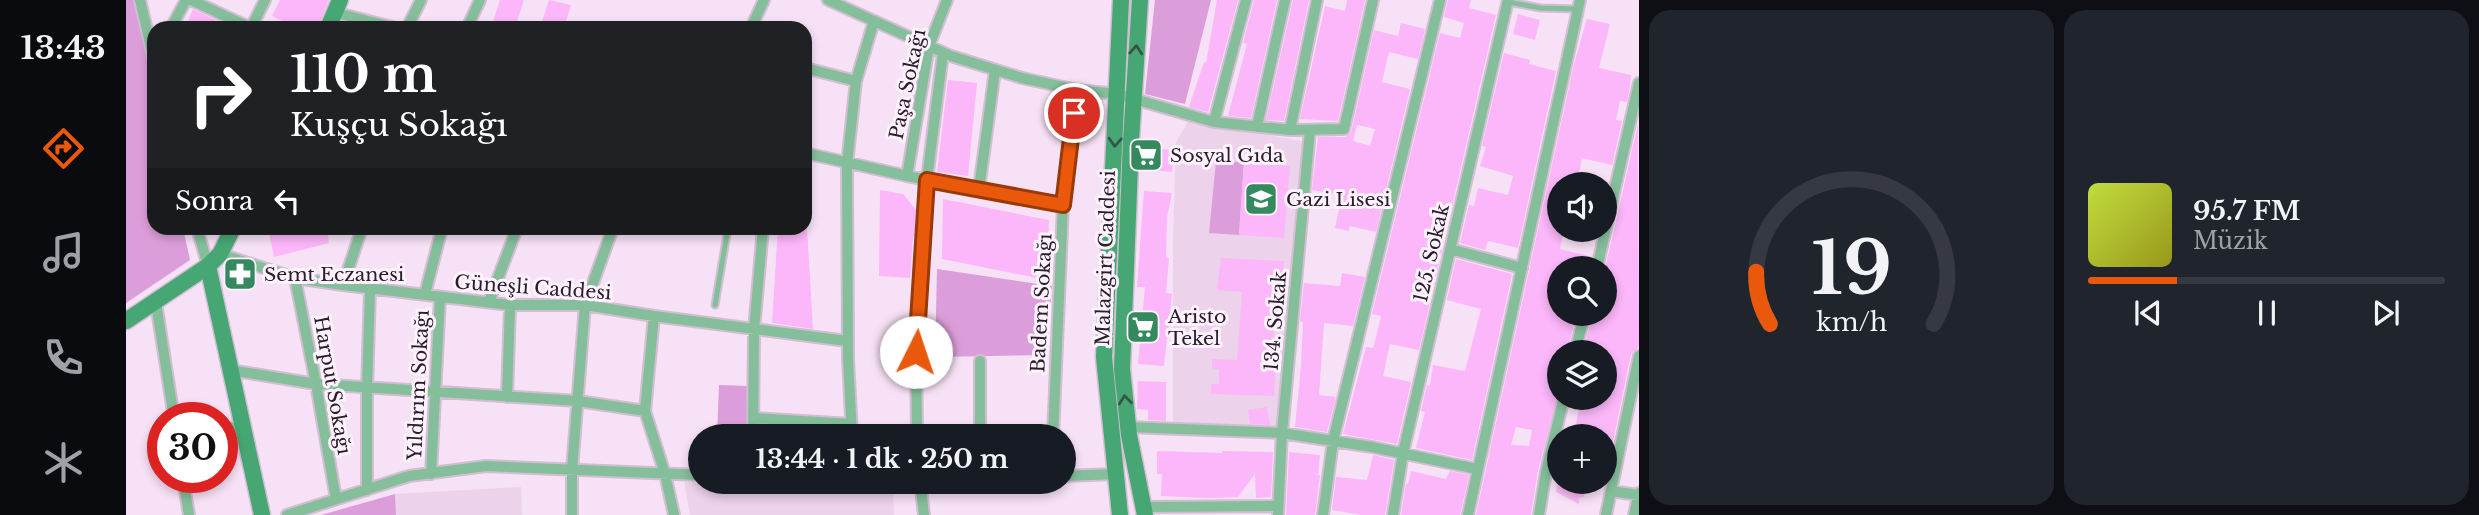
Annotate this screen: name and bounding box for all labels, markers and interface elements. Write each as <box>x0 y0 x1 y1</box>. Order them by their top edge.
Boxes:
street label: Paşa Sokağı <box>885 26 931 142</box>
text: 13:43 <box>20 28 106 68</box>
text: 110 m <box>290 44 437 105</box>
one-way arrow <box>1129 44 1144 55</box>
icon: right <box>175 49 266 140</box>
pin <box>1044 83 1104 143</box>
icon: arrive <box>1055 94 1093 132</box>
text: Kuşçu Sokağı <box>290 105 507 145</box>
icon: directions <box>39 124 88 173</box>
one-way arrow <box>1107 136 1122 147</box>
supermarket icon: Sosyal Gıda <box>1127 136 1165 174</box>
place label: Sosyal Gıda <box>1170 144 1284 167</box>
street label: Malazgirt Caddesi <box>1091 169 1120 346</box>
map controls <box>1547 172 1617 494</box>
button: sound <box>1547 172 1617 242</box>
school or university icon: Gazi Lisesi <box>1242 180 1280 218</box>
icon: left <box>268 182 306 220</box>
text: Sonra <box>175 185 254 217</box>
place label: Gazi Lisesi <box>1286 188 1391 211</box>
text: 95.7 FM <box>2193 195 2300 227</box>
street label: 125. Sokak <box>1409 202 1454 304</box>
text: 19 <box>1811 223 1892 314</box>
text: Müzik <box>2193 227 2268 255</box>
icon: music <box>39 228 88 277</box>
street label: Badem Sokağı <box>1026 232 1057 373</box>
pharmacy icon: Semt Eczanesi <box>221 255 259 293</box>
button: search <box>1547 256 1617 326</box>
place label: Semt Eczanesi <box>264 263 405 286</box>
street label: 134. Sokak <box>1260 270 1291 372</box>
street label: Güneşli Caddesi <box>454 271 613 304</box>
icon: previous <box>2129 294 2167 332</box>
icon: pause <box>2248 294 2286 332</box>
icon: next <box>2367 294 2405 332</box>
place label: Aristo Tekel <box>1167 305 1226 350</box>
text: km/h <box>1816 306 1887 337</box>
supermarket icon: Aristo Tekel <box>1124 308 1162 346</box>
street label: Yıldırım Sokağı <box>403 309 434 462</box>
street label: Harput Sokağı <box>309 314 356 457</box>
position arrow <box>879 315 953 389</box>
icon: phone <box>39 333 88 382</box>
button: layers <box>1547 340 1617 410</box>
one-way arrow <box>1118 394 1133 405</box>
speed limit sign: 30 <box>147 402 238 493</box>
button: + <box>1547 424 1617 494</box>
icon: climate <box>39 438 88 487</box>
text: 13:44 · 1 dk · 250 m <box>756 443 1008 475</box>

